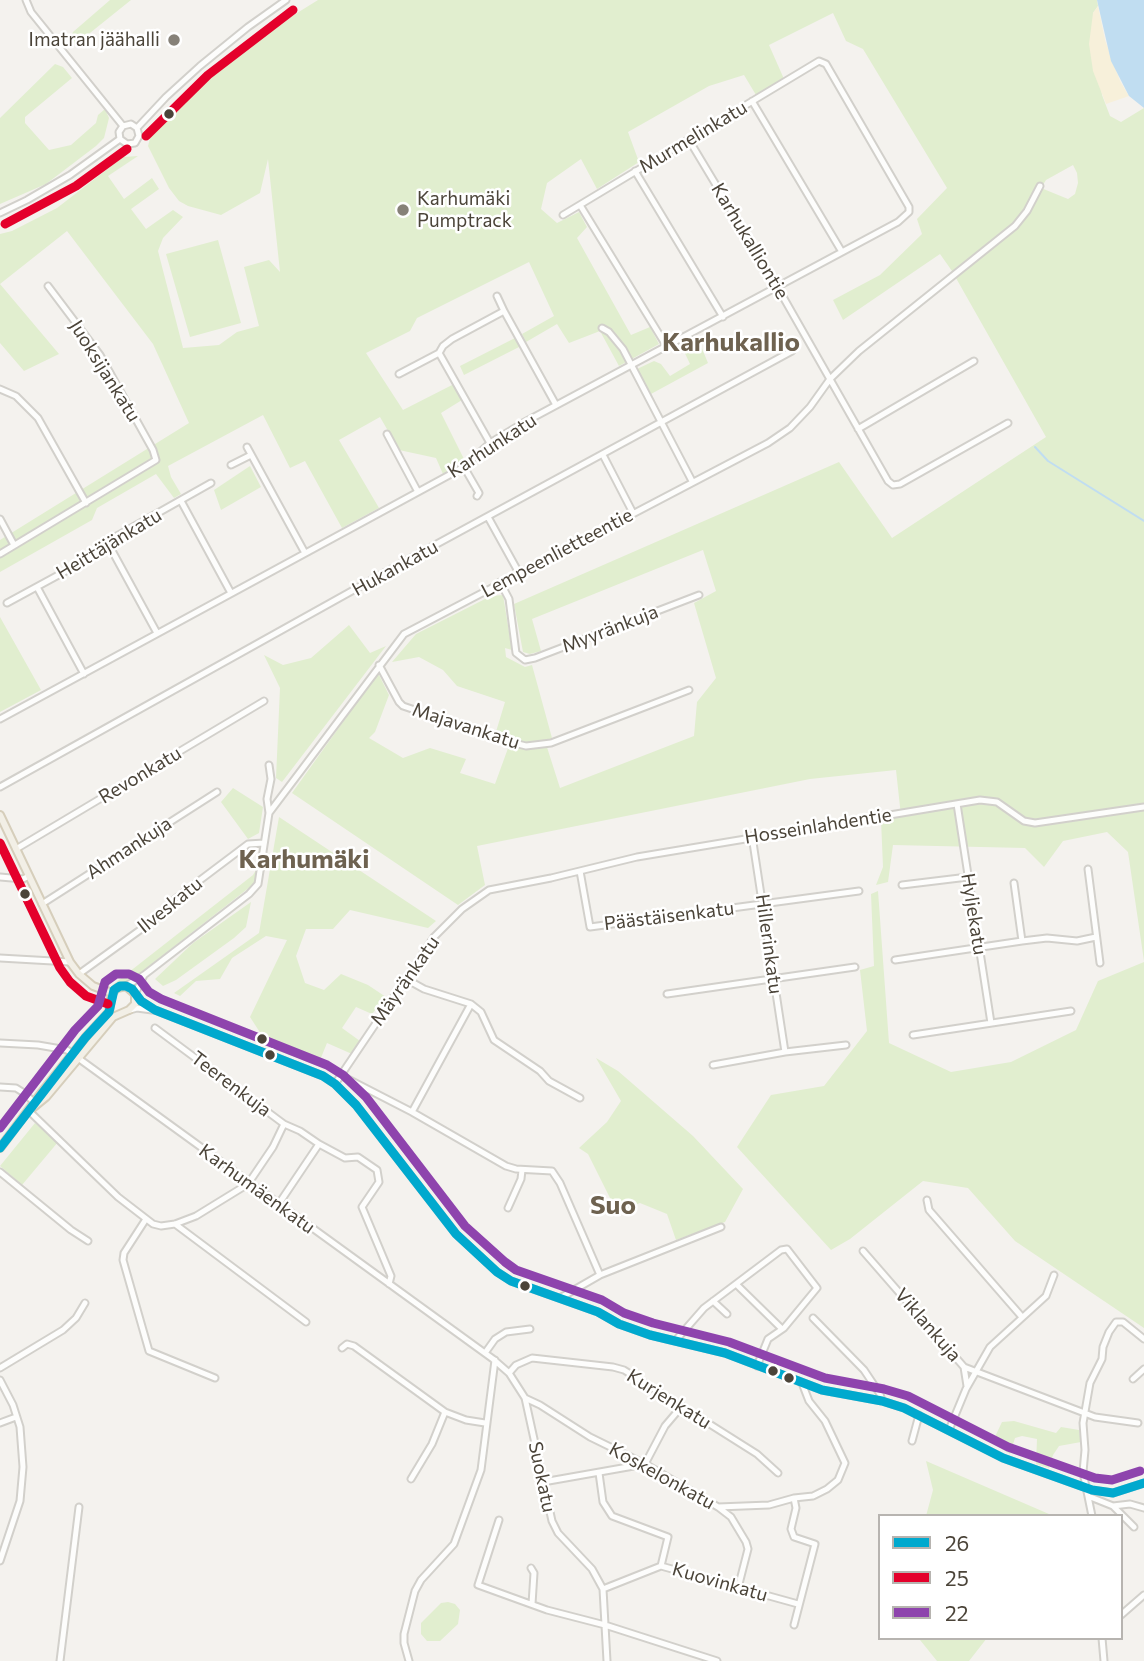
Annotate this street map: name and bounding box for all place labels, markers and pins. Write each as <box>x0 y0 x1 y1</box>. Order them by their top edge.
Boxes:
place label: Imatran jäähalli <box>29 29 160 51</box>
marker: Imatran jäähalli <box>166 32 182 48</box>
unlabelled marker <box>162 107 176 121</box>
place label: Karhumäki Pumptrack <box>417 188 512 232</box>
marker: Karhumäki Pumptrack <box>395 202 411 218</box>
unlabelled marker <box>18 887 32 901</box>
unlabelled marker <box>255 1032 269 1046</box>
unlabelled marker <box>263 1048 277 1062</box>
unlabelled marker <box>518 1279 532 1293</box>
unlabelled marker <box>766 1364 780 1378</box>
unlabelled marker <box>782 1371 796 1385</box>

